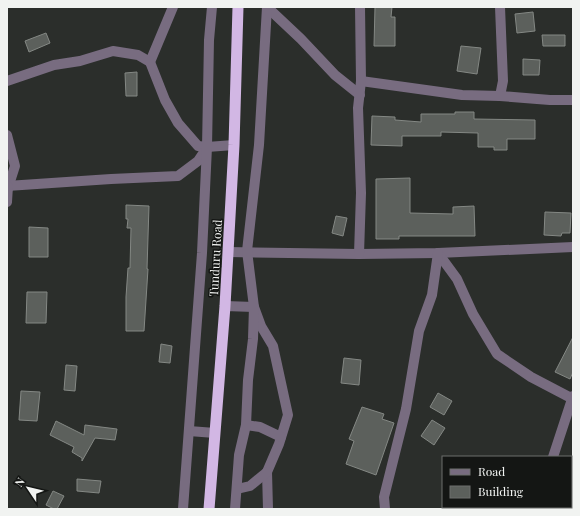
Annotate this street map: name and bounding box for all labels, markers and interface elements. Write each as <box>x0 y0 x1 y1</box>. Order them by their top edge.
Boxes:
street label: Tunduru Road <box>205 219 225 297</box>
legend <box>442 456 572 508</box>
text: Road <box>478 463 505 479</box>
north arrow <box>8 468 48 508</box>
text: N <box>11 474 28 490</box>
text: Building <box>478 483 524 499</box>

